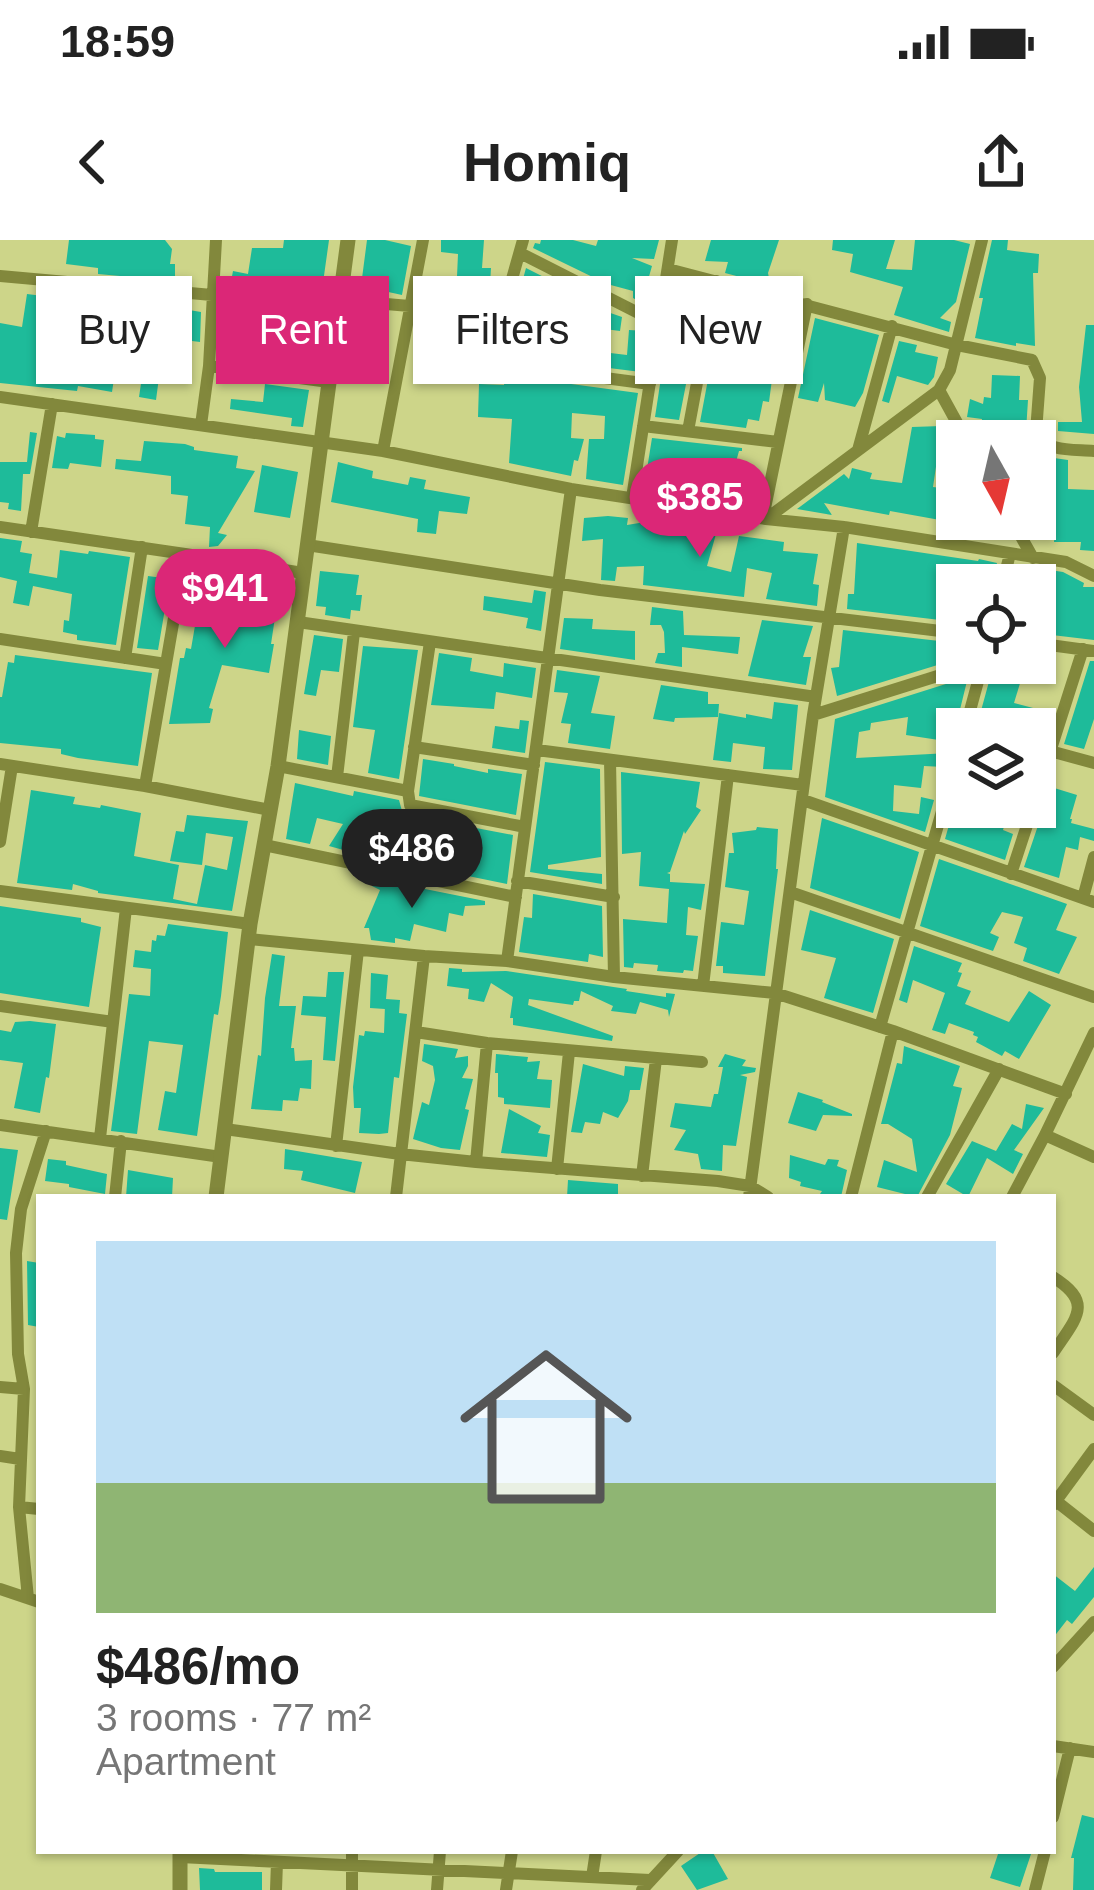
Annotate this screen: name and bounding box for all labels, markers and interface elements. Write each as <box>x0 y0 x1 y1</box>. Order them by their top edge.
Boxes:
text: 18:59 <box>60 16 175 67</box>
icon: back <box>60 129 126 195</box>
icon: share <box>968 129 1034 195</box>
text: Homiq <box>463 132 631 192</box>
chip: Buy <box>36 276 192 384</box>
chip: Rent <box>216 276 389 384</box>
chip: Filters <box>413 276 611 384</box>
chip: New <box>635 276 803 384</box>
north arrow <box>936 420 1056 540</box>
map controls <box>936 420 1056 828</box>
pin: $385 <box>629 458 771 560</box>
text: $385 <box>657 475 743 518</box>
pin: $941 <box>154 549 296 651</box>
button: locate <box>936 564 1056 684</box>
text: $941 <box>182 566 268 609</box>
button: layers <box>936 708 1056 828</box>
pin: $486 <box>341 809 483 911</box>
text: $486 <box>369 826 455 869</box>
icon: home <box>438 1319 654 1535</box>
text: $486/mo <box>96 1638 300 1695</box>
text: 3 rooms · 77 m² <box>96 1696 371 1739</box>
text: Apartment <box>96 1740 276 1783</box>

